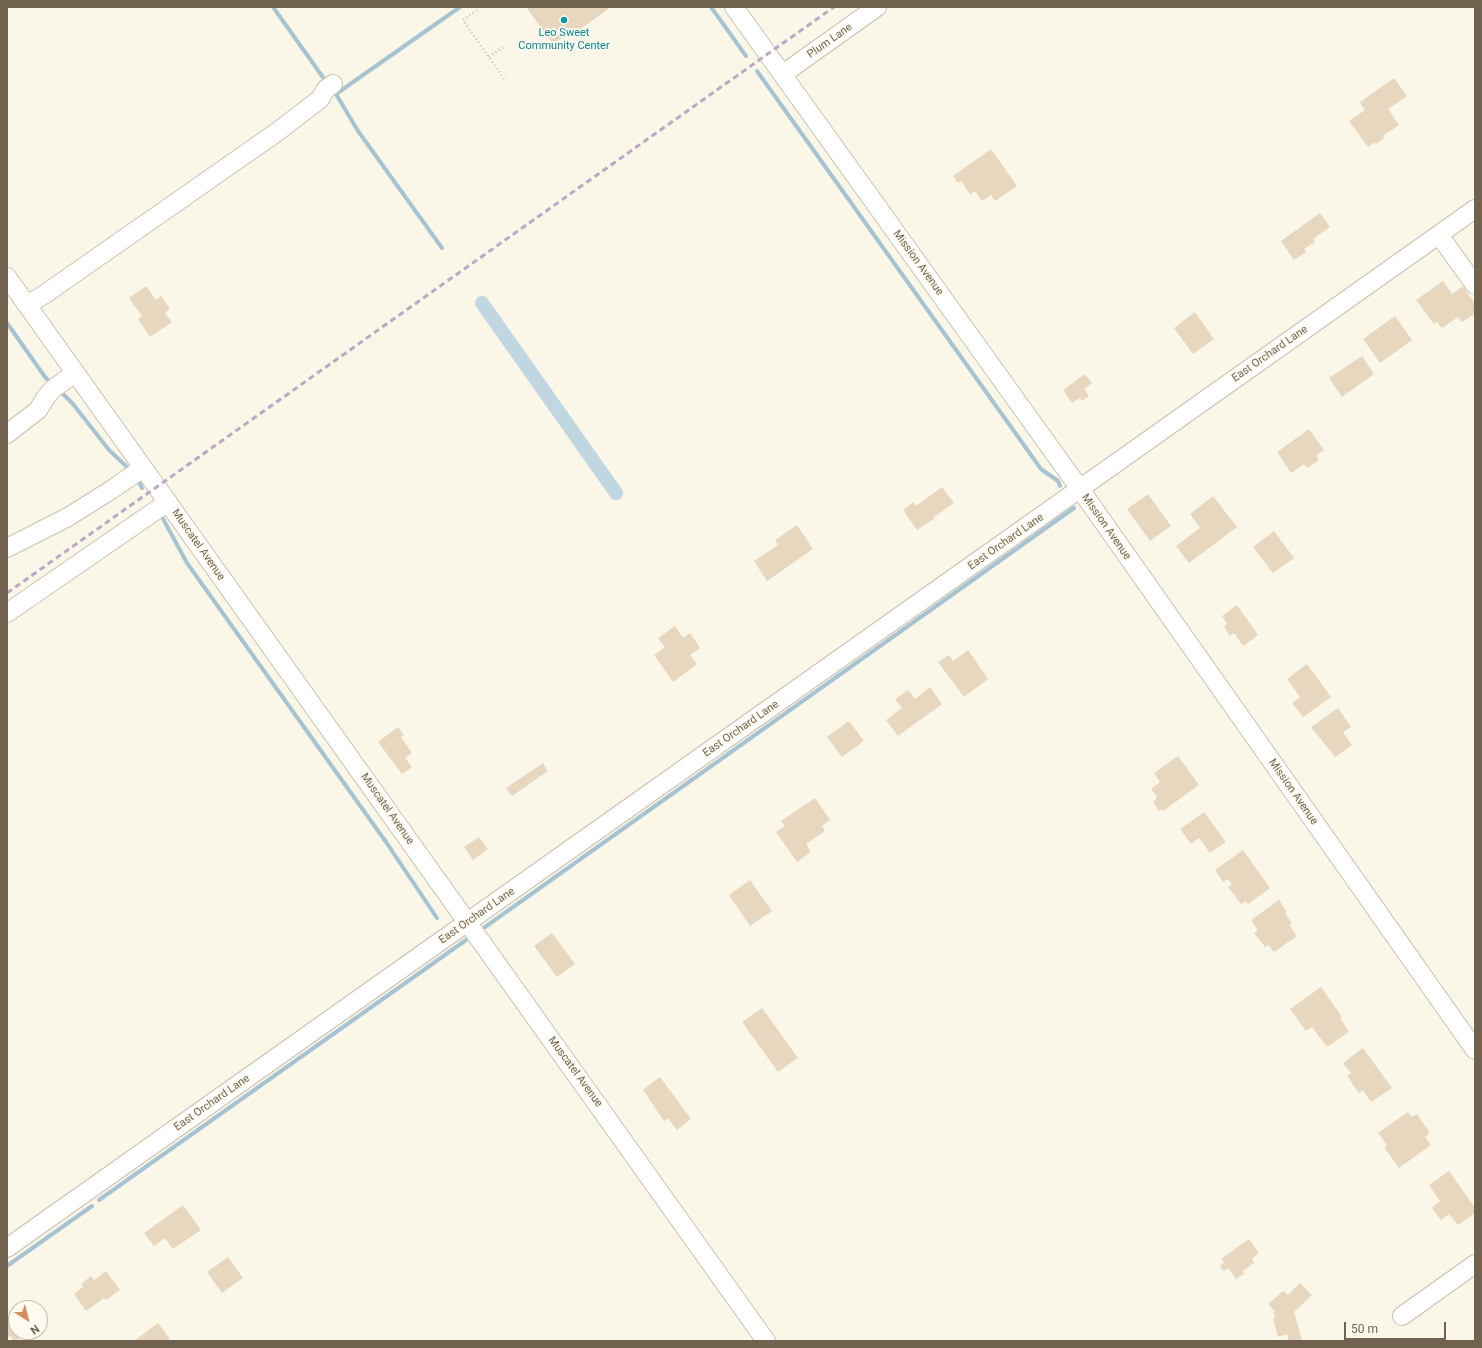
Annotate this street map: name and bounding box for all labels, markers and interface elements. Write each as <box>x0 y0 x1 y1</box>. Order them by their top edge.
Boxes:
marker: Leo Sweet Community Center <box>559 15 569 25</box>
street label: Plum Lane <box>805 21 855 61</box>
place label: Leo Sweet Community Center <box>518 26 610 52</box>
street label: Mission Avenue <box>890 228 946 298</box>
street label: East Orchard Lane <box>1230 323 1310 385</box>
street label: Mission Avenue <box>1078 492 1134 562</box>
street label: Muscatel Avenue <box>169 507 227 583</box>
street label: East Orchard Lane <box>966 511 1046 573</box>
street label: East Orchard Lane <box>701 698 781 760</box>
street label: Mission Avenue <box>1265 757 1321 827</box>
street label: Muscatel Avenue <box>358 771 416 847</box>
street label: East Orchard Lane <box>437 885 517 947</box>
street label: Muscatel Avenue <box>545 1034 605 1110</box>
street label: East Orchard Lane <box>172 1072 252 1134</box>
north arrow <box>8 1300 48 1340</box>
scale bar <box>1346 1314 1448 1340</box>
text: N <box>28 1322 42 1337</box>
text: 50 m <box>1351 1322 1378 1336</box>

